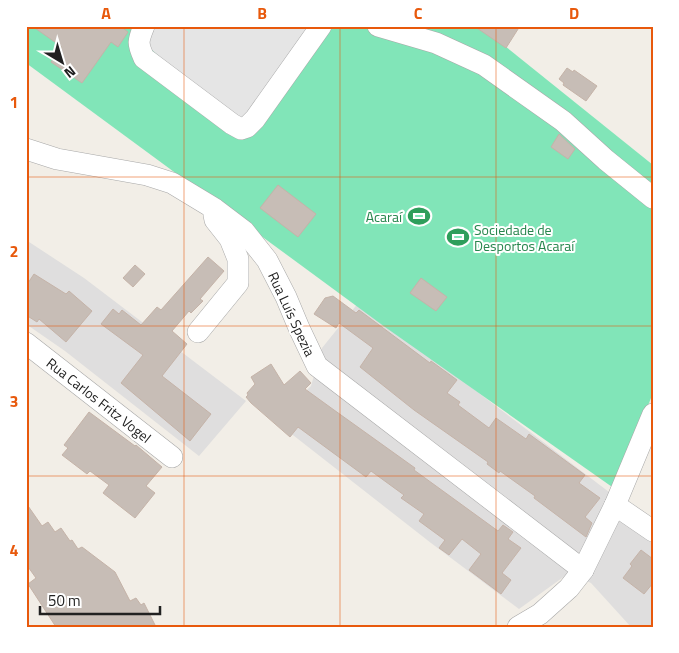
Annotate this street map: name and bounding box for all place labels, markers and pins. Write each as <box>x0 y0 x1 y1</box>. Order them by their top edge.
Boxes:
sports icon: Acaraí <box>406 203 432 229</box>
place label: Acaraí <box>366 206 403 227</box>
place label: Sociedade de Desportos Acaraí <box>474 219 575 256</box>
sports icon: Sociedade de Desportos Acaraí <box>445 224 471 250</box>

